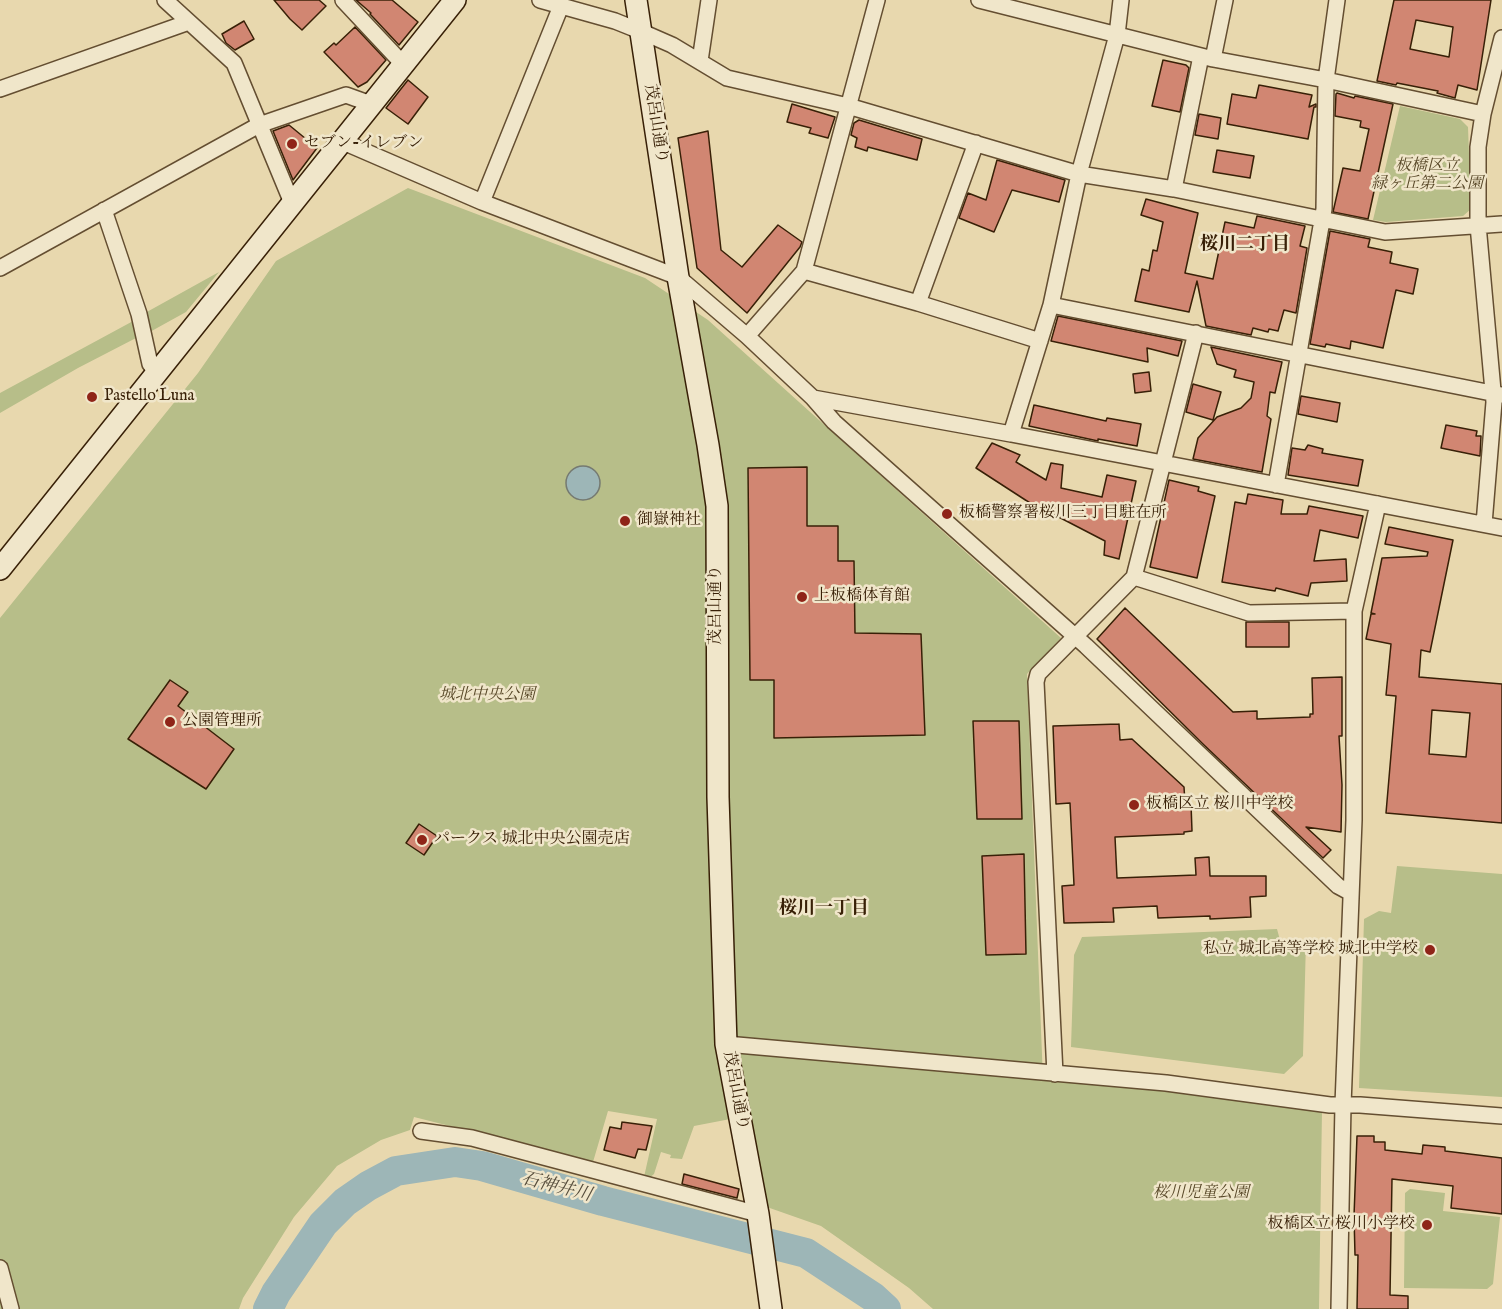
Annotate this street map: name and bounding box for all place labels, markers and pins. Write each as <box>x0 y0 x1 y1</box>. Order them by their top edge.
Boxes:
place label: セブン-イレブン <box>304 134 423 154</box>
marker: セブン-イレブン <box>285 137 299 151</box>
place label: Pastello Luna <box>104 387 194 407</box>
marker: Pastello Luna <box>85 390 99 404</box>
place label: 板橋警察署桜川三丁目駐在所 <box>959 504 1167 524</box>
marker: 板橋警察署桜川三丁目駐在所 <box>940 507 954 521</box>
place label: 御嶽神社 <box>637 511 701 531</box>
marker: 御嶽神社 <box>618 514 632 528</box>
place label: 上板橋体育館 <box>814 587 910 607</box>
marker: 上板橋体育館 <box>795 590 809 604</box>
place label: 公園管理所 <box>182 712 262 732</box>
marker: 公園管理所 <box>163 715 177 729</box>
place label: 板橋区立 桜川中学校 <box>1146 795 1293 815</box>
marker: 板橋区立 桜川中学校 <box>1127 798 1141 812</box>
place label: パークス 城北中央公園売店 <box>434 830 629 850</box>
marker: パークス 城北中央公園売店 <box>415 833 429 847</box>
place label: 私立 城北高等学校 城北中学校 <box>1203 940 1418 960</box>
marker: 私立 城北高等学校 城北中学校 <box>1423 943 1437 957</box>
place label: 板橋区立 桜川小学校 <box>1268 1215 1415 1235</box>
marker: 板橋区立 桜川小学校 <box>1420 1218 1434 1232</box>

